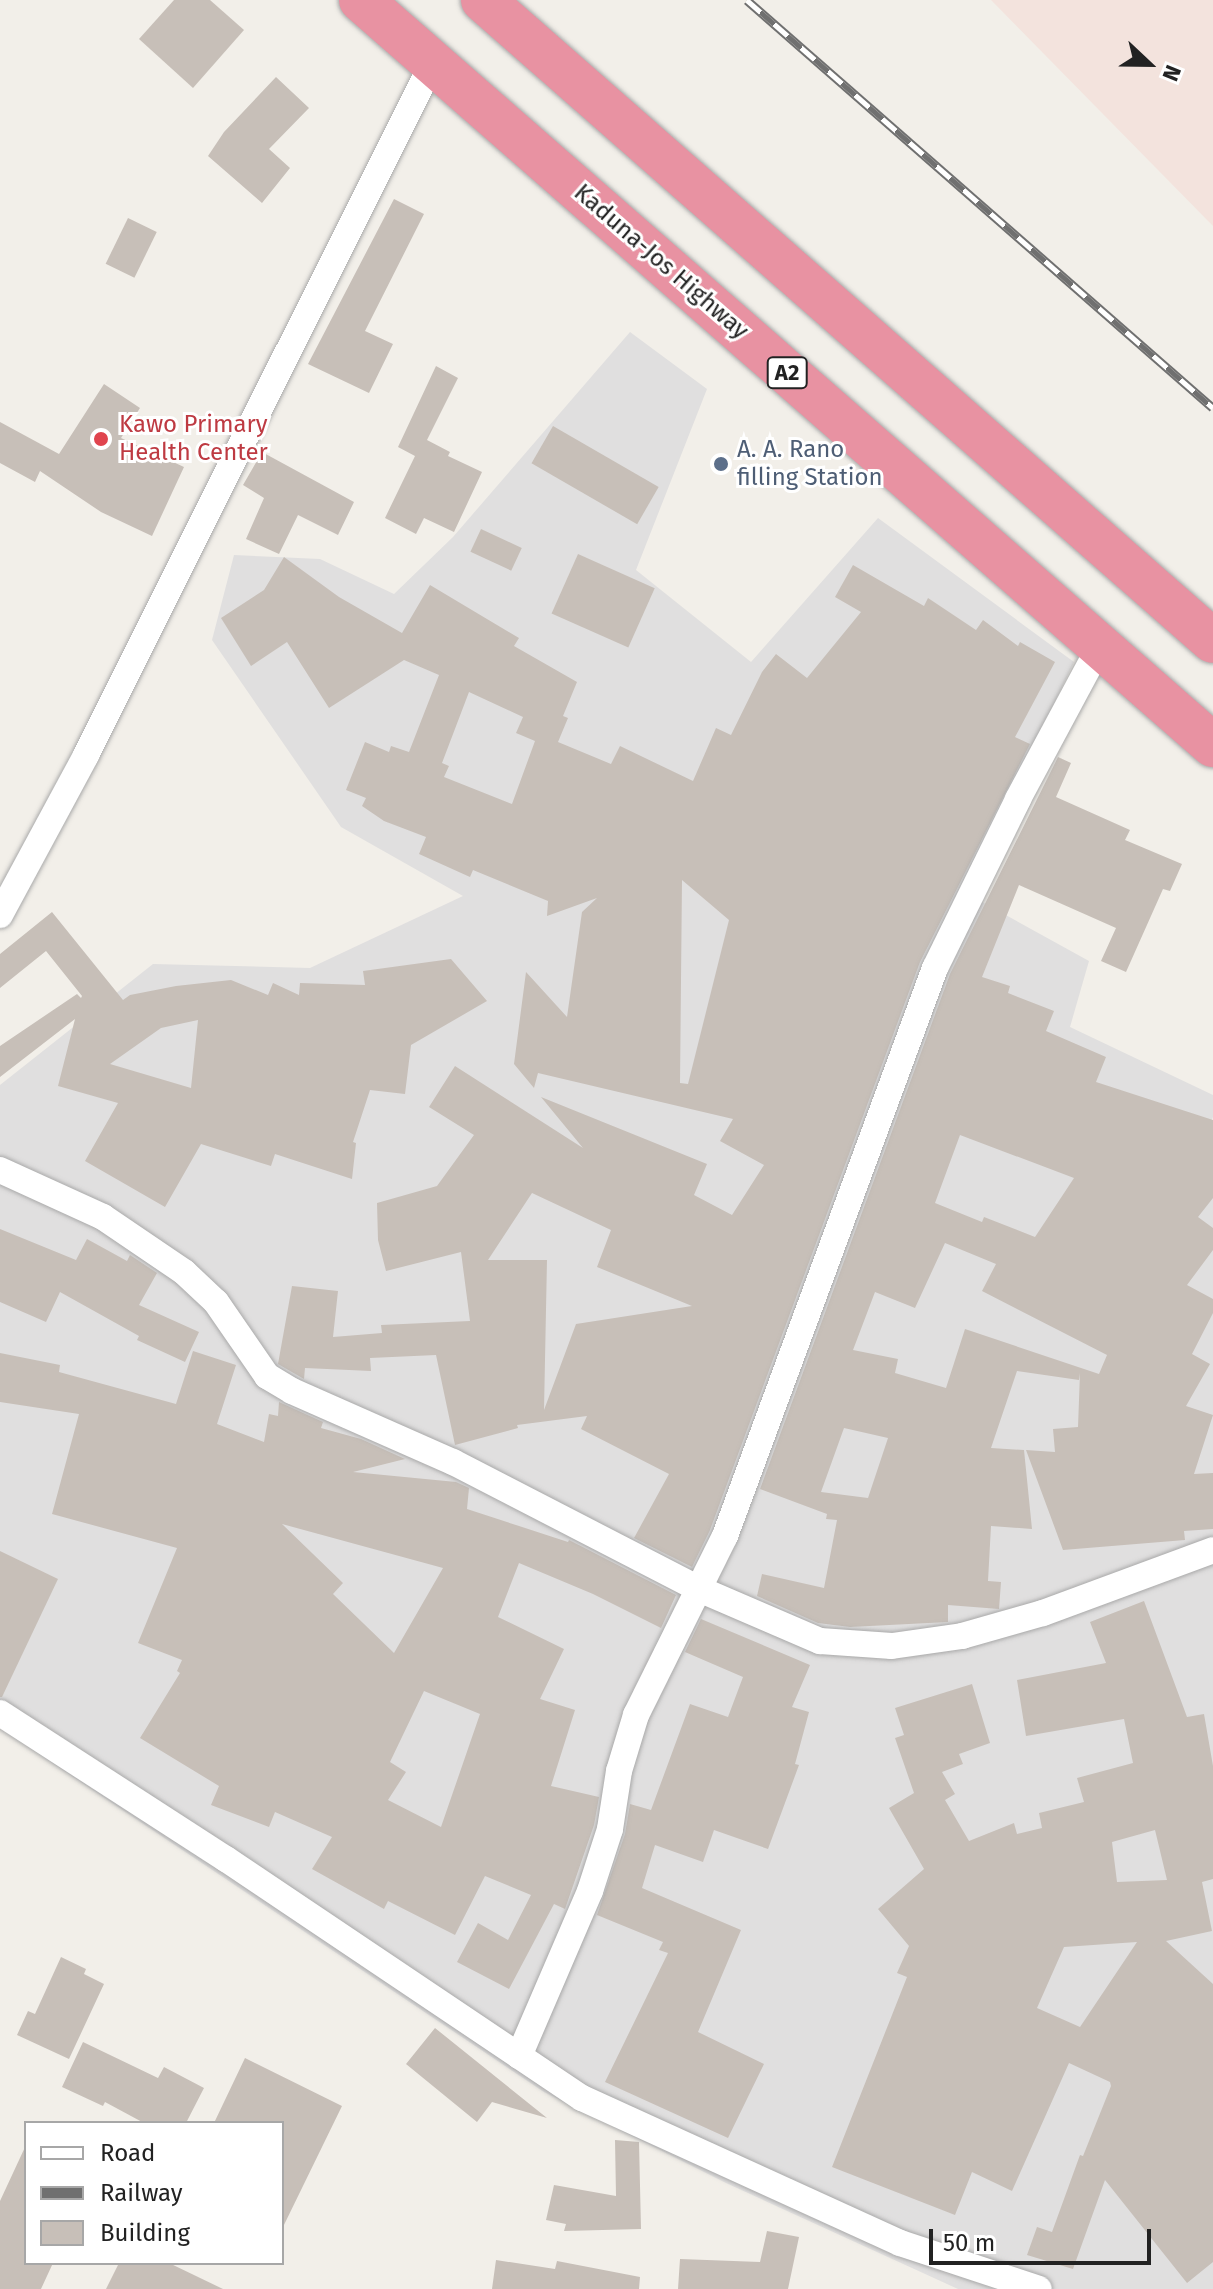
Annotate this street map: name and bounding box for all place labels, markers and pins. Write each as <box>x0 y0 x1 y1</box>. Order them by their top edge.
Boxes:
place label: Kawo Primary Health Center <box>119 411 268 467</box>
marker: Kawo Primary Health Center <box>90 428 112 450</box>
place label: A. A. Rano filling Station <box>737 436 883 492</box>
marker: A. A. Rano filling Station <box>712 455 730 473</box>

